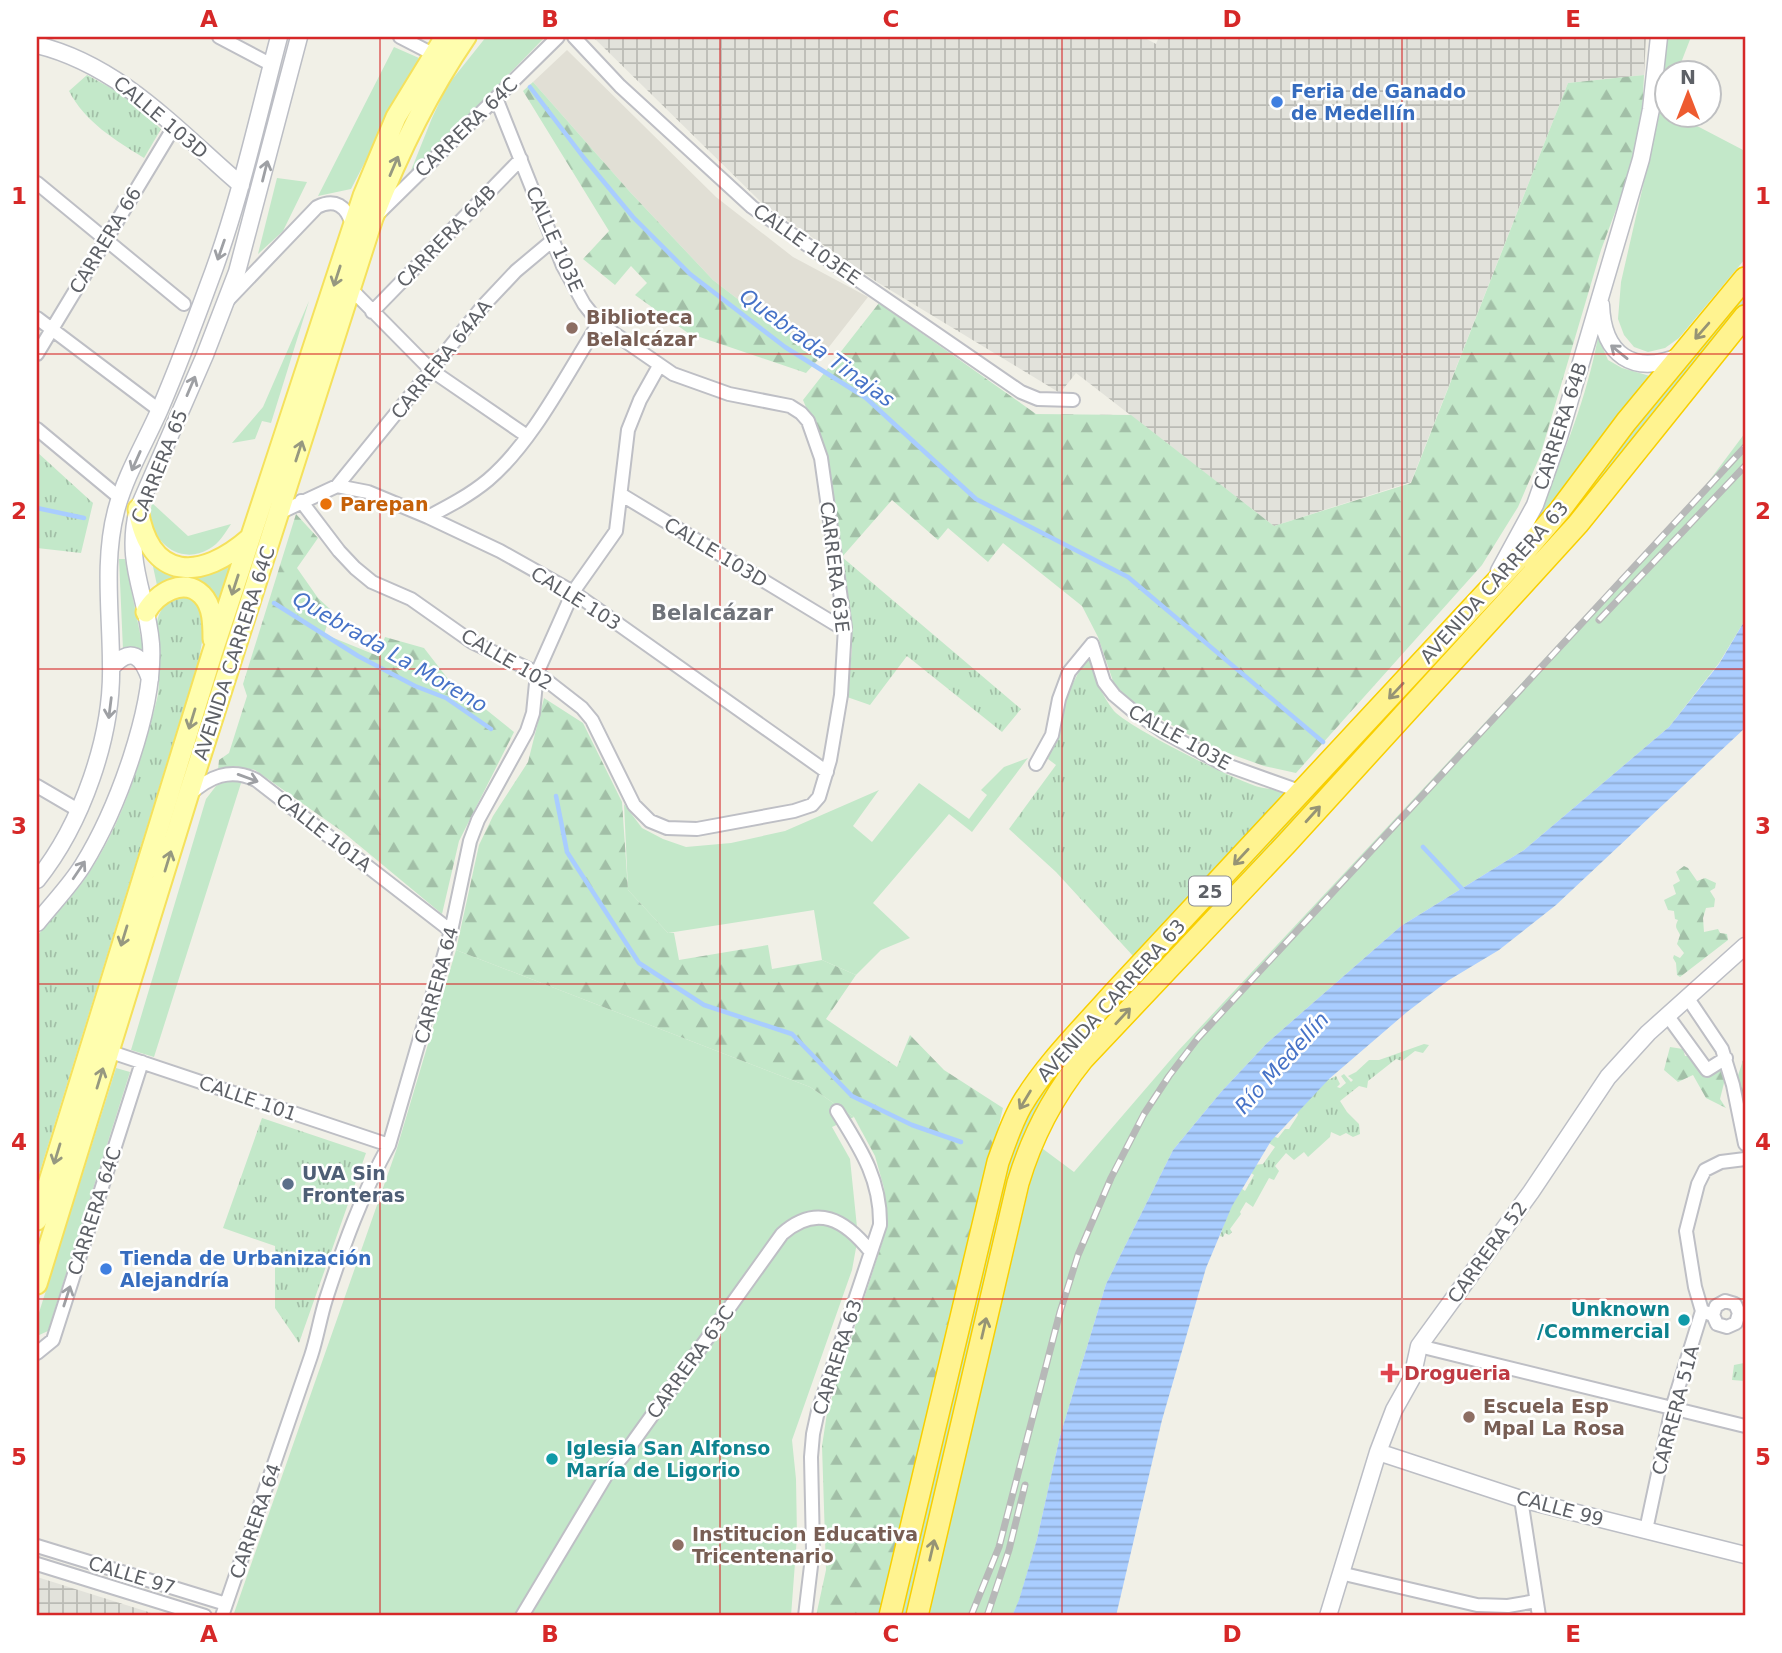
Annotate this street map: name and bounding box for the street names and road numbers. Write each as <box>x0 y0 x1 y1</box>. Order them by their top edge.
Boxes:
street label: CALLE 103D <box>109 71 213 163</box>
street label: CARRERA 64C <box>410 73 522 181</box>
street label: CARRERA 64B <box>392 180 500 292</box>
street label: CARRERA 66 <box>65 183 145 297</box>
street label: CALLE 103E <box>522 183 588 295</box>
street label: CALLE 103EE <box>749 199 865 289</box>
street label: CARRERA 64AA <box>386 295 496 423</box>
street label: CARRERA 64B <box>1529 359 1591 493</box>
street label: CARRERA 65 <box>126 406 192 526</box>
street label: AVENIDA CARRERA 63 <box>1415 497 1573 667</box>
street label: CARRERA 63E <box>816 500 854 634</box>
street label: CALLE 103D <box>660 513 772 591</box>
street label: AVENIDA CARRERA 64C <box>189 543 279 763</box>
street label: CALLE 103 <box>527 562 625 634</box>
street label: CALLE 102 <box>457 624 557 694</box>
street label: CALLE 103E <box>1125 700 1235 774</box>
street label: CALLE 101A <box>272 788 376 876</box>
road number: 25 <box>1189 876 1231 906</box>
street label: AVENIDA CARRERA 63 <box>1032 915 1190 1085</box>
street label: CARRERA 64 <box>410 924 462 1046</box>
street label: CALLE 101 <box>196 1071 300 1125</box>
street label: CARRERA 64C <box>63 1144 125 1278</box>
street label: CARRERA 52 <box>1443 1197 1531 1307</box>
street label: CARRERA 63 <box>808 1296 866 1418</box>
street label: CARRERA 63C <box>642 1301 738 1423</box>
street label: CARRERA 51A <box>1647 1343 1703 1477</box>
street label: CARRERA 64 <box>225 1461 285 1581</box>
street label: CALLE 99 <box>1514 1486 1606 1530</box>
street label: CALLE 97 <box>86 1551 178 1599</box>

